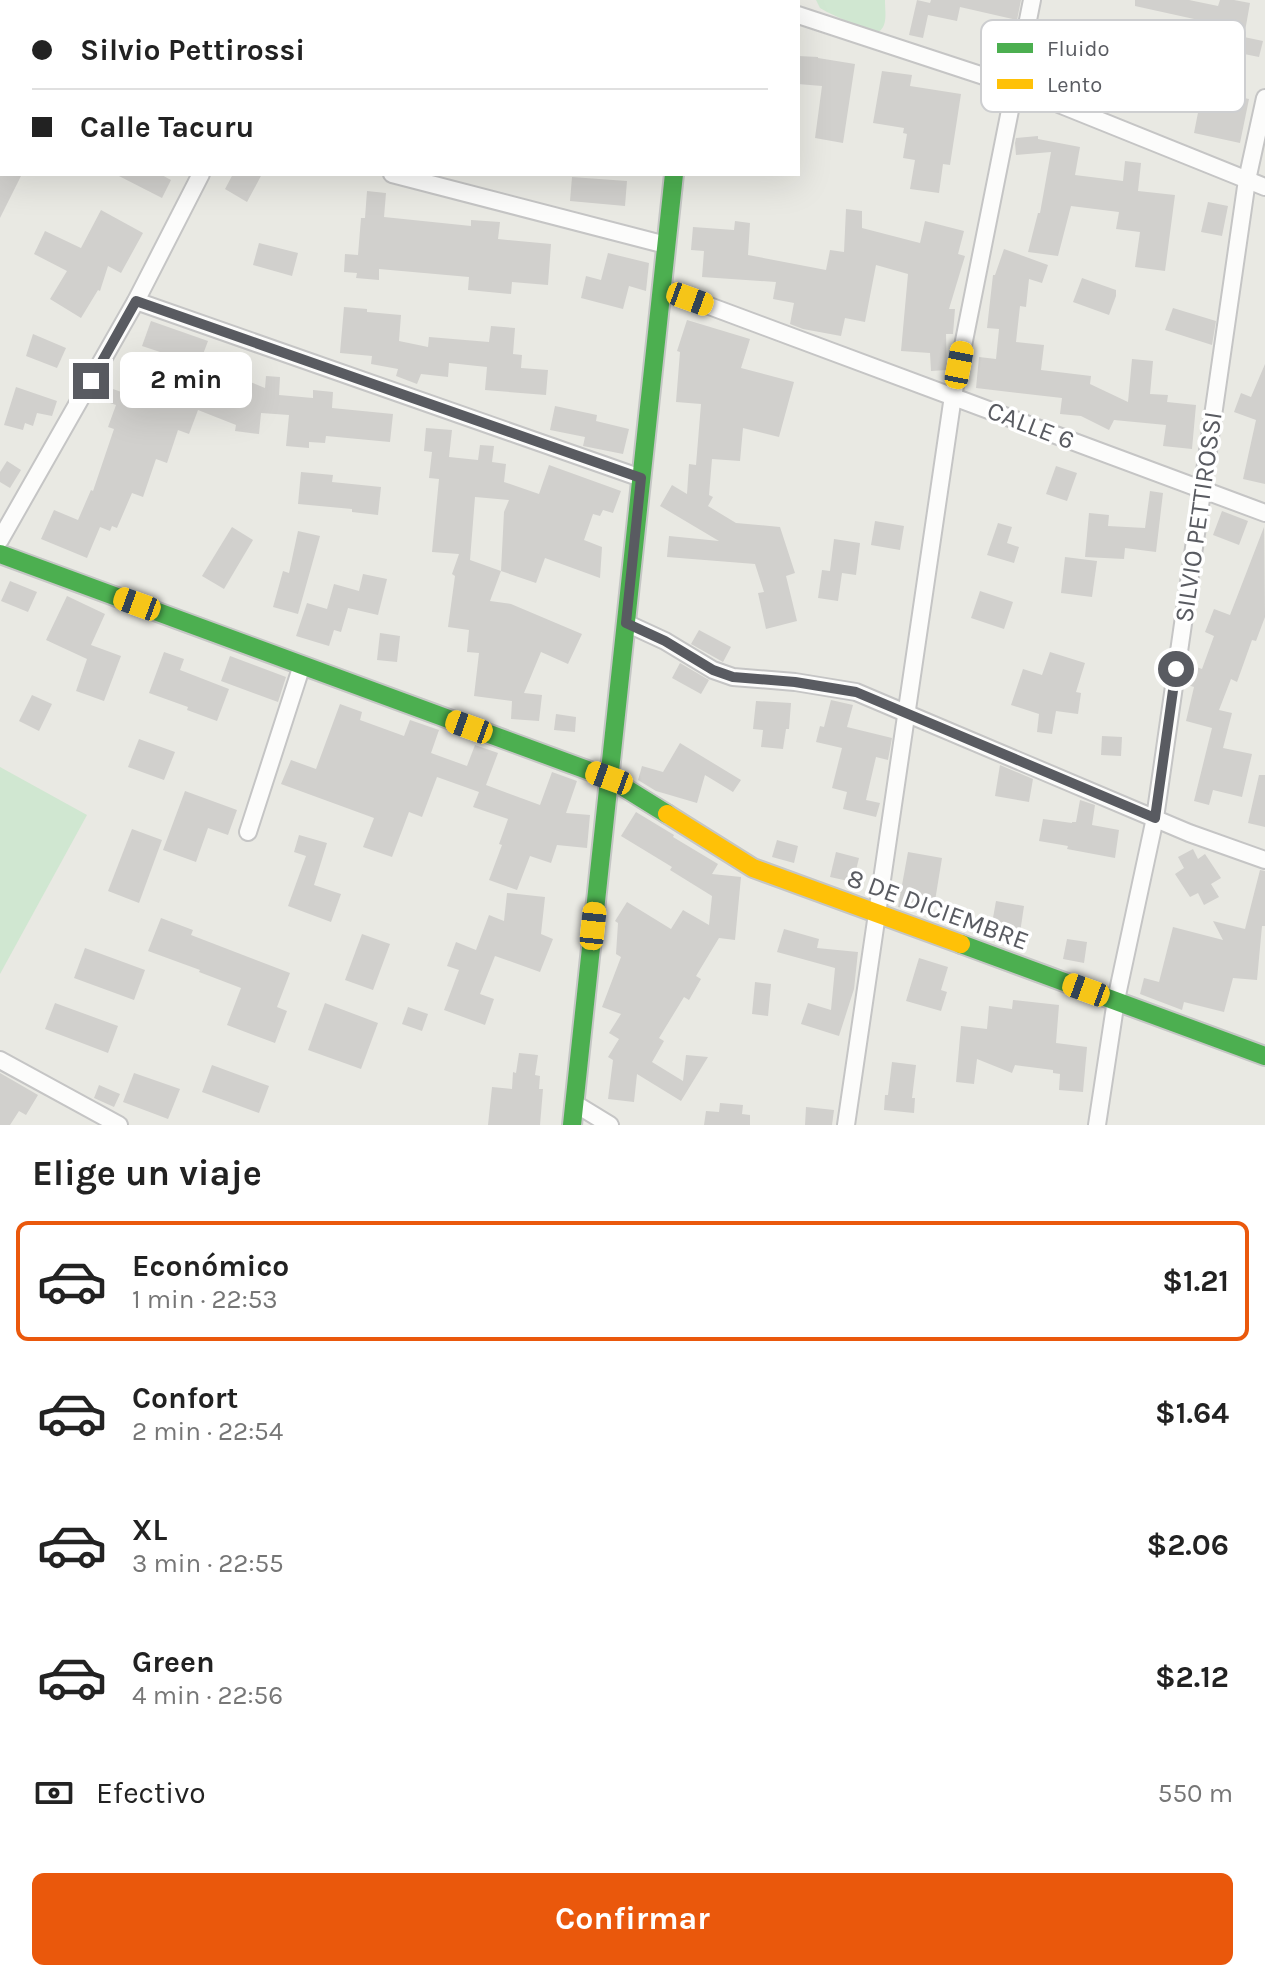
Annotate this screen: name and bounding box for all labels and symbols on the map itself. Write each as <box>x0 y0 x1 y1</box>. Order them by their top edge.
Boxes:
legend <box>981 20 1245 112</box>
text: Fluido <box>1047 36 1110 62</box>
text: Lento <box>1047 72 1102 98</box>
car <box>663 280 717 318</box>
car <box>943 339 975 391</box>
callout: 2 min <box>119 353 251 409</box>
route end <box>73 363 109 399</box>
street label: CALLE 6 <box>983 395 1079 456</box>
street label: SILVIO PETTIROSSI <box>1168 410 1229 624</box>
car <box>110 585 164 623</box>
route start <box>1158 651 1194 687</box>
car <box>442 708 496 746</box>
car <box>582 759 636 797</box>
street label: 8 DE DICIEMBRE <box>843 862 1033 957</box>
car <box>579 901 607 951</box>
car <box>1059 971 1113 1009</box>

